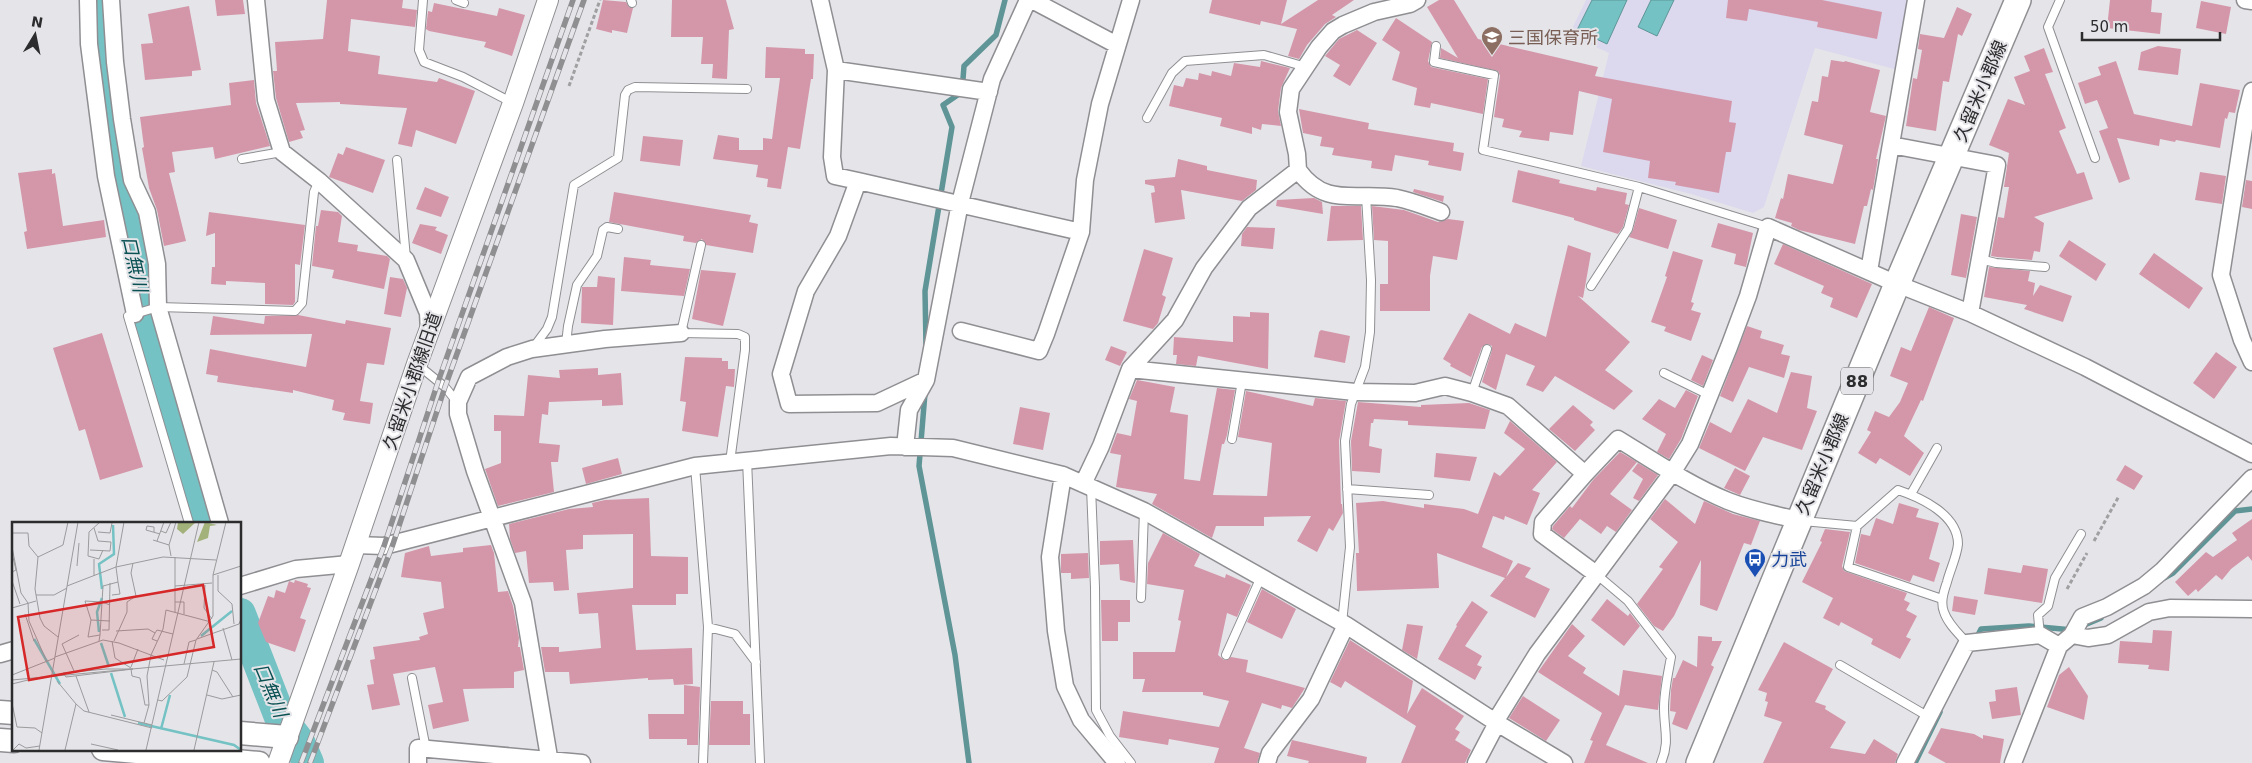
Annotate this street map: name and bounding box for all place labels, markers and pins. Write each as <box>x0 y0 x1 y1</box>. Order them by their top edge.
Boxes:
school or university icon: 三国保育所 <box>1480 25 1504 56</box>
place label: 三国保育所 <box>1508 27 1598 48</box>
bus stop icon: 力武 <box>1743 547 1767 578</box>
place label: 力武 <box>1771 549 1807 570</box>

